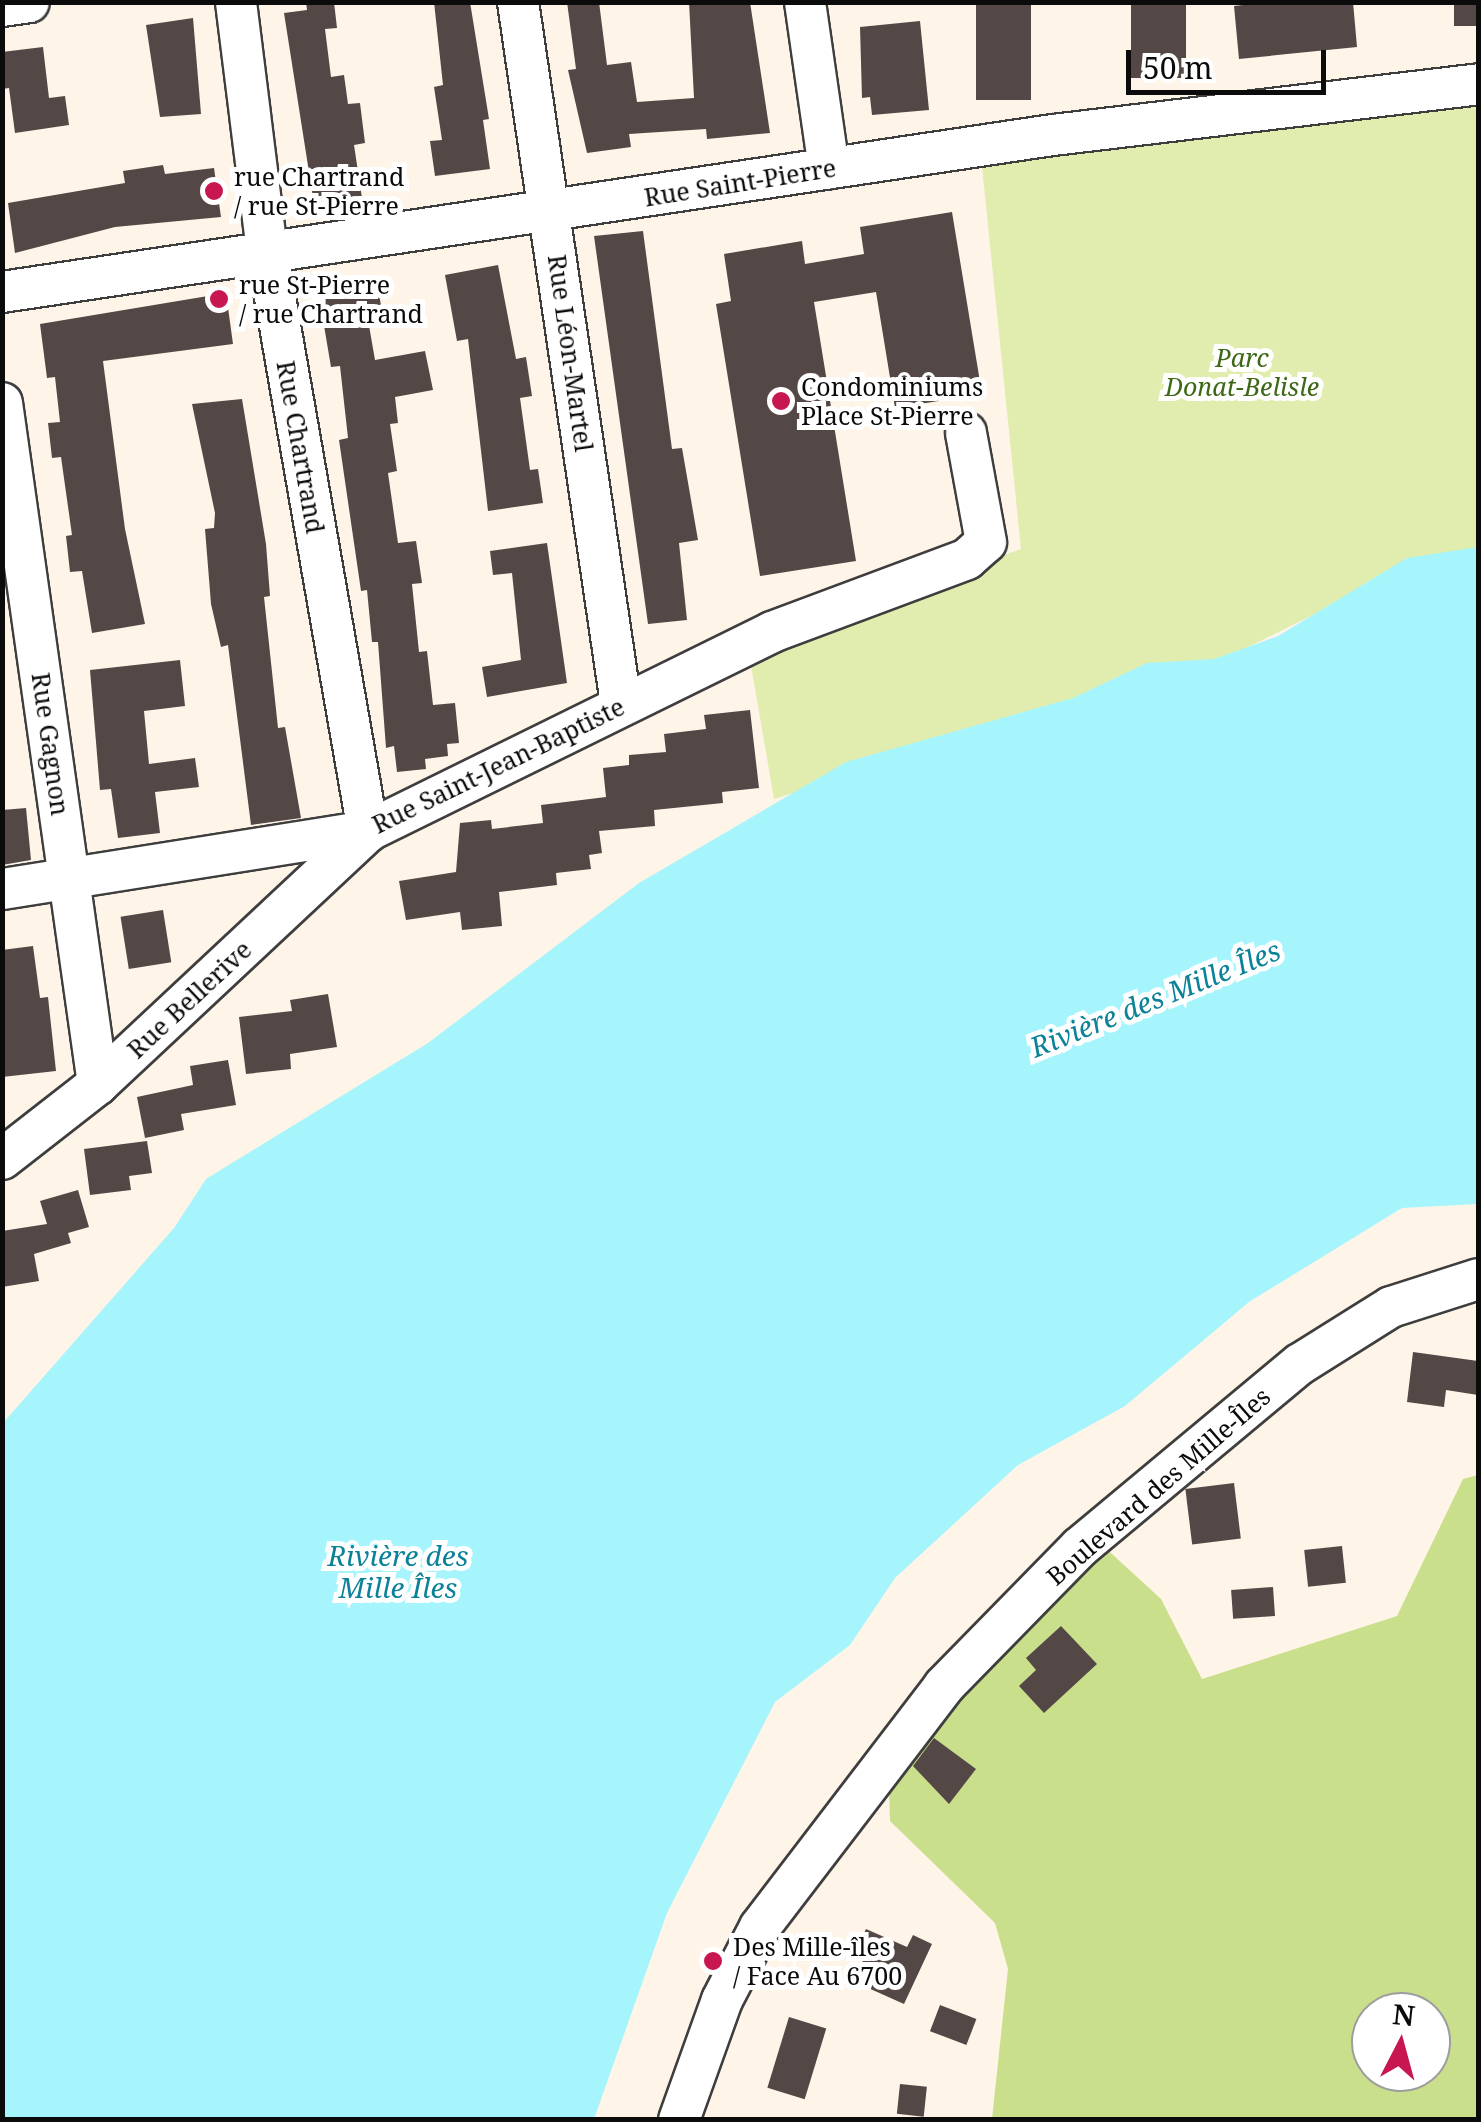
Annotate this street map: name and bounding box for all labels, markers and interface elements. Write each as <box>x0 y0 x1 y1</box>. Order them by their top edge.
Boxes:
scale bar <box>1131 30 1331 92</box>
text: 50 m <box>1143 47 1213 88</box>
street label: Rue Saint-Pierre <box>642 152 838 212</box>
place label: rue Chartrand / rue St-Pierre <box>234 162 404 221</box>
marker: rue Chartrand / rue St-Pierre <box>203 180 225 202</box>
street label: Rue Léon-Martel <box>542 253 600 453</box>
place label: rue St-Pierre / rue Chartrand <box>239 270 423 329</box>
marker: rue St-Pierre / rue Chartrand <box>208 288 230 310</box>
park label: Parc Donat-Belisle <box>1165 343 1319 402</box>
street label: Rue Chartrand <box>271 358 331 536</box>
place label: Condominiums Place St-Pierre <box>801 372 983 431</box>
marker: Condominiums Place St-Pierre <box>770 390 792 412</box>
street label: Rue Gagnon <box>26 671 76 817</box>
street label: Rue Saint-Jean-Baptiste <box>367 691 629 839</box>
water label: Rivière des Mille Îles <box>1025 932 1285 1064</box>
street label: Rue Bellerive <box>121 934 257 1064</box>
street label: Boulevard des Mille-Îles <box>1040 1381 1276 1591</box>
water label: Rivière des Mille Îles <box>327 1538 469 1604</box>
place label: Des Mille-îles / Face Au 6700 <box>733 1932 902 1991</box>
marker: Des Mille-îles / Face Au 6700 <box>702 1950 724 1972</box>
north arrow <box>1351 1992 1451 2092</box>
text: N <box>1391 1994 1417 2034</box>

